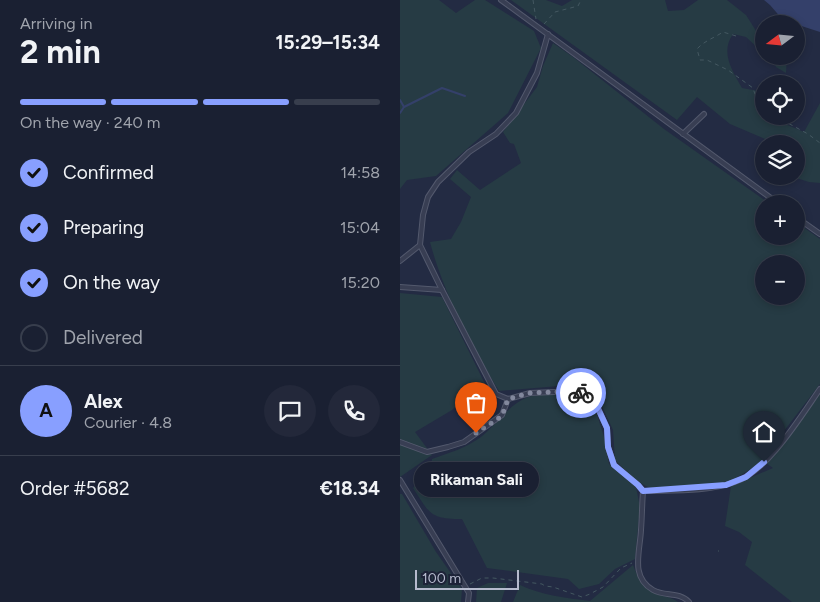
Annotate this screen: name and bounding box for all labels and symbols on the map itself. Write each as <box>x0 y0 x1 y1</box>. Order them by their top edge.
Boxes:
north arrow <box>755 15 805 65</box>
courier <box>556 368 606 418</box>
pin <box>455 382 497 433</box>
pin <box>743 411 785 462</box>
callout: Rikaman Sali <box>413 463 538 498</box>
scale bar <box>415 567 519 590</box>

